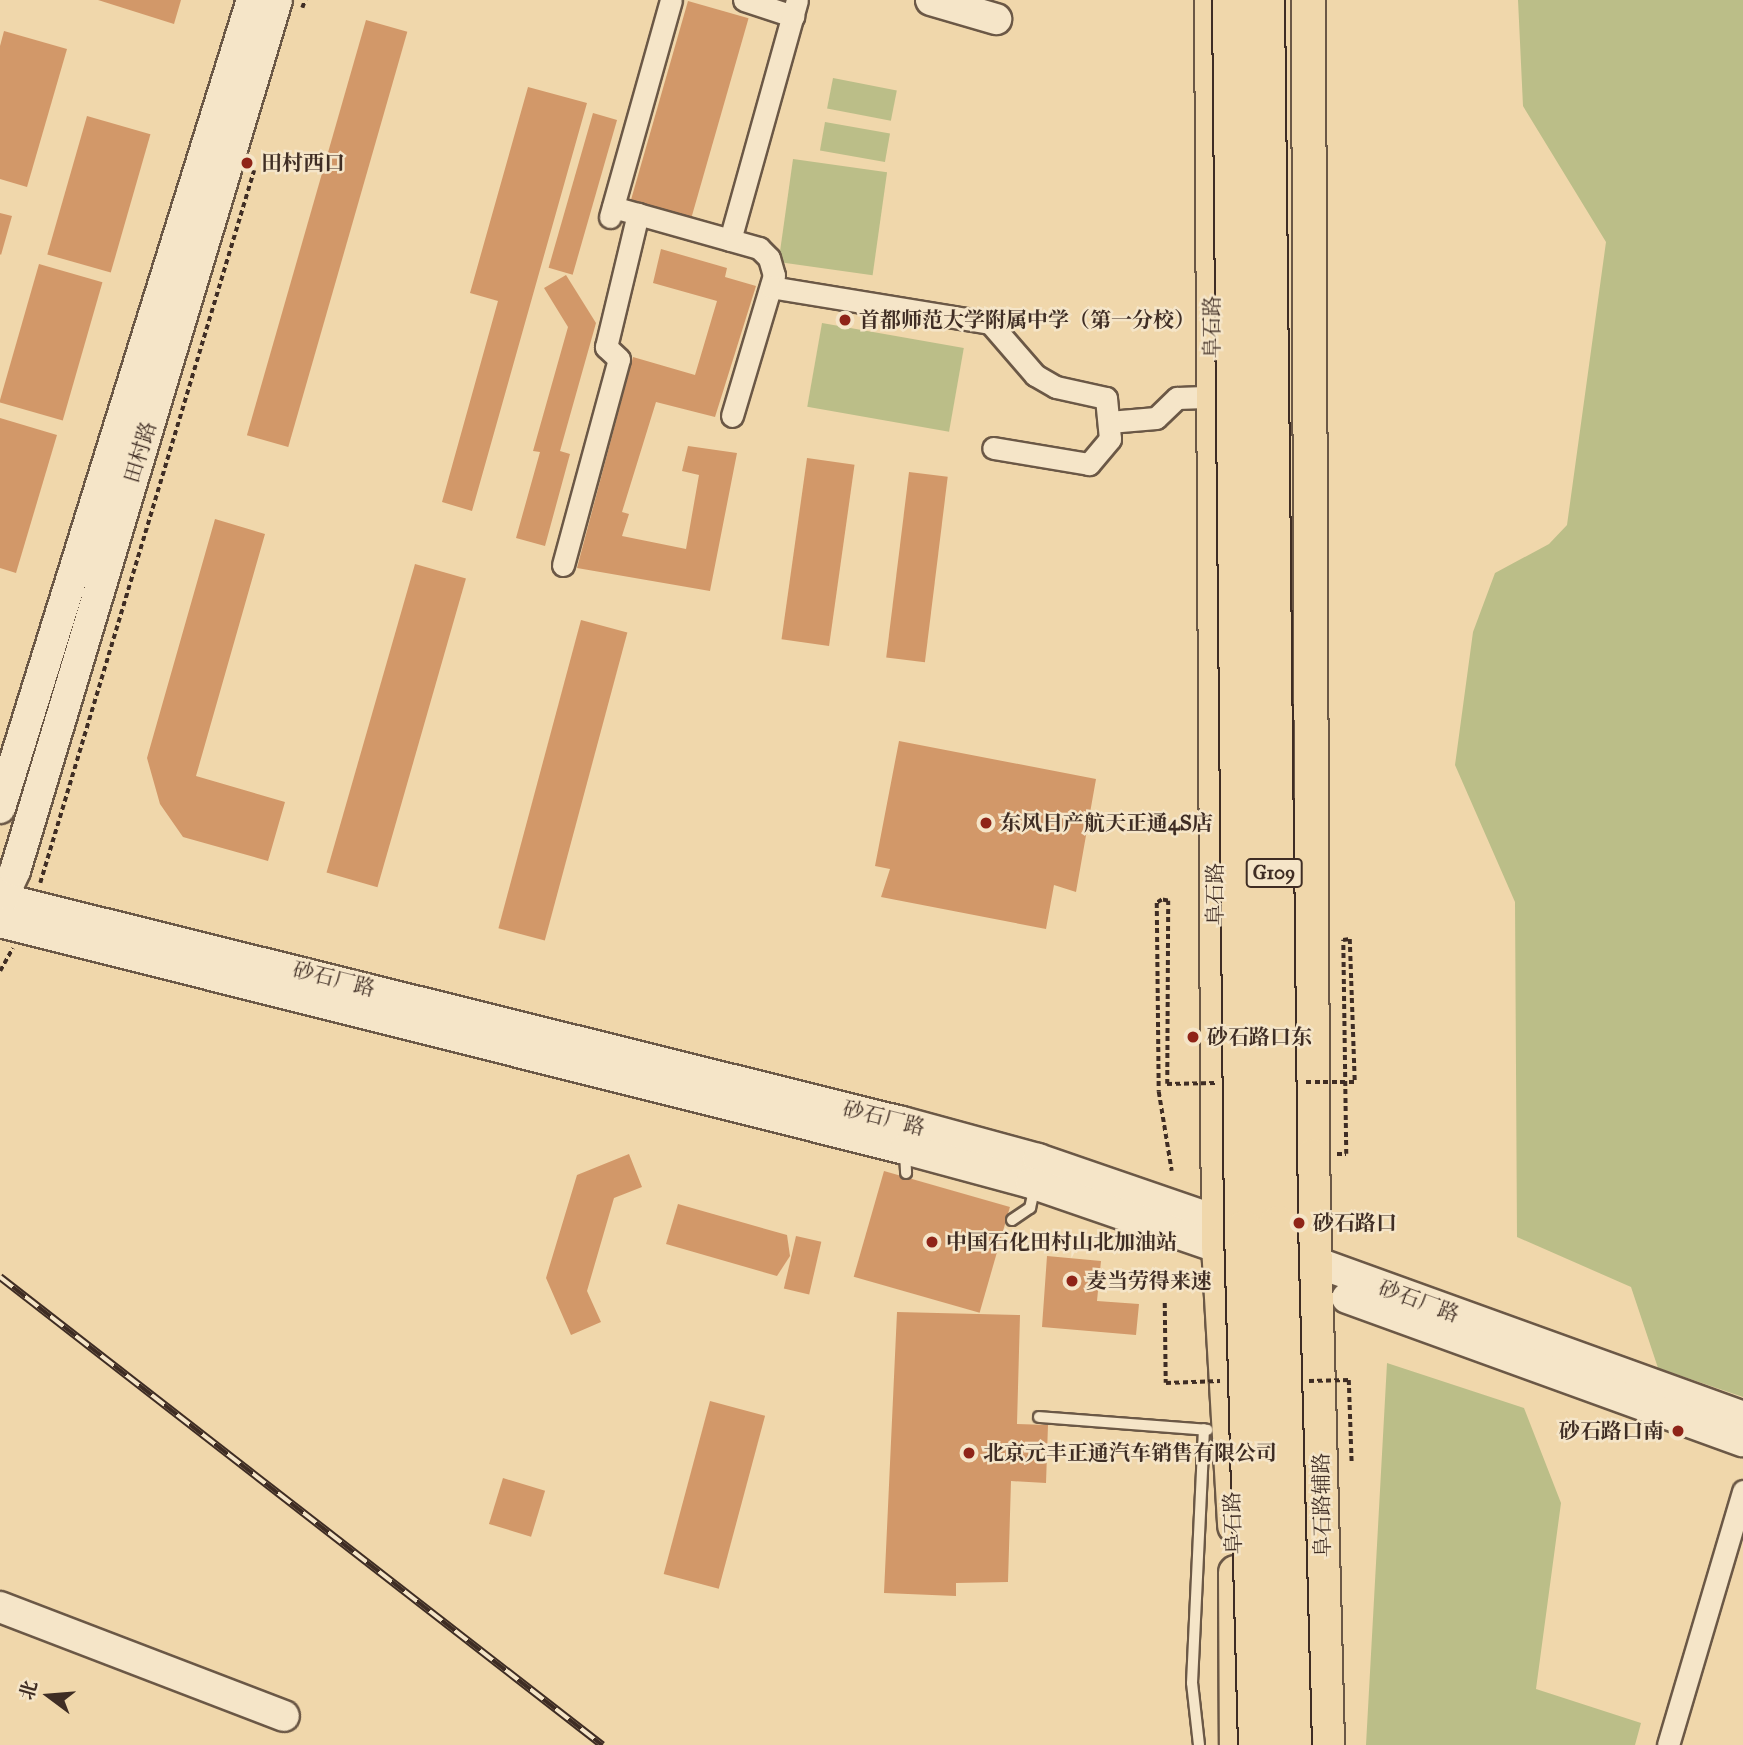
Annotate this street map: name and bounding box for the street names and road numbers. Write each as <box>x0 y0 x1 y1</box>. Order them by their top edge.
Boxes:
street label: 阜石路 <box>1199 296 1225 358</box>
street label: 田村路 <box>119 418 161 486</box>
road number: G109 <box>1244 858 1304 888</box>
street label: 阜石路 <box>1202 863 1228 925</box>
street label: 砂石厂路 <box>290 957 378 1001</box>
street label: 砂石厂路 <box>840 1096 928 1140</box>
street label: 砂石厂路 <box>1375 1275 1463 1327</box>
street label: 阜石路辅路 <box>1308 1452 1336 1558</box>
street label: 阜石路 <box>1219 1491 1247 1555</box>

